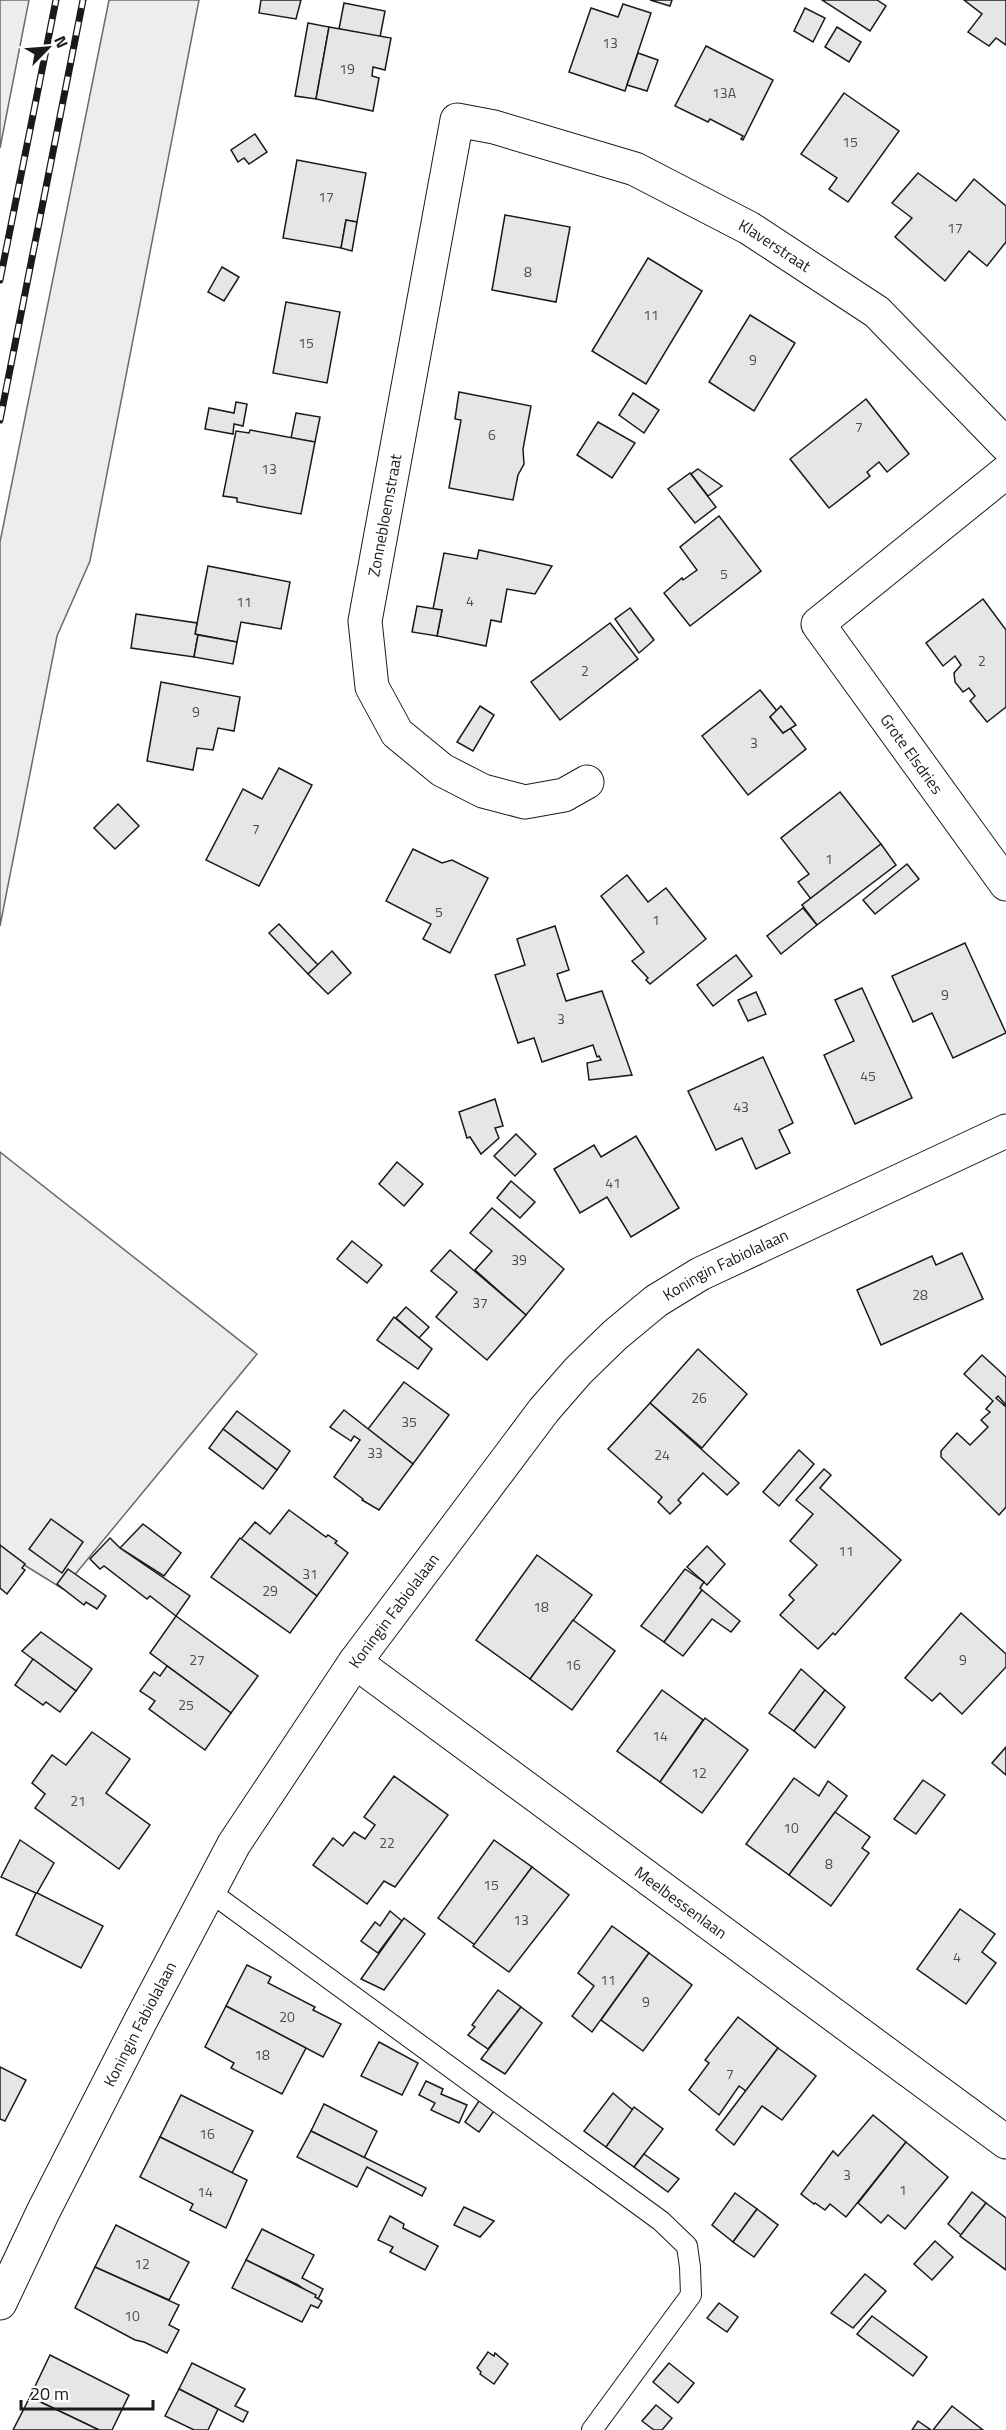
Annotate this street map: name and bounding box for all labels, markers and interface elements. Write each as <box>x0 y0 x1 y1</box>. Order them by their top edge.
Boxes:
north arrow <box>18 18 78 78</box>
text: N <box>48 32 75 52</box>
house number: 13 <box>602 32 618 53</box>
house number: 19 <box>339 58 355 79</box>
house number: 13A <box>712 82 737 103</box>
house number: 15 <box>842 131 858 152</box>
house number: 17 <box>318 186 334 207</box>
street label: Klaverstraat <box>734 213 816 278</box>
house number: 17 <box>947 217 963 238</box>
house number: 8 <box>524 261 532 282</box>
house number: 11 <box>643 304 659 325</box>
house number: 15 <box>298 332 314 353</box>
house number: 9 <box>749 349 757 370</box>
house number: 7 <box>855 416 863 437</box>
house number: 6 <box>488 424 496 445</box>
street label: Zonnebloemstraat <box>361 451 408 579</box>
house number: 13 <box>261 458 277 479</box>
house number: 5 <box>720 563 728 584</box>
house number: 4 <box>466 590 474 611</box>
house number: 11 <box>236 591 252 612</box>
house number: 2 <box>978 650 986 671</box>
house number: 2 <box>581 660 589 681</box>
house number: 9 <box>192 701 200 722</box>
street label: Grote Elsdries <box>875 709 949 799</box>
house number: 3 <box>750 732 758 753</box>
house number: 7 <box>252 818 260 839</box>
house number: 1 <box>825 848 833 869</box>
house number: 5 <box>435 901 443 922</box>
house number: 1 <box>652 909 660 930</box>
house number: 9 <box>941 984 949 1005</box>
house number: 3 <box>557 1008 565 1029</box>
house number: 45 <box>860 1065 876 1086</box>
house number: 43 <box>733 1096 749 1117</box>
house number: 41 <box>605 1172 621 1193</box>
street label: Koningin Fabiolalaan <box>658 1222 792 1306</box>
house number: 39 <box>511 1249 527 1270</box>
house number: 28 <box>912 1284 928 1305</box>
house number: 37 <box>472 1292 488 1313</box>
house number: 26 <box>691 1387 707 1408</box>
house number: 35 <box>401 1411 417 1432</box>
house number: 33 <box>367 1442 383 1463</box>
house number: 24 <box>654 1444 670 1465</box>
house number: 11 <box>838 1540 854 1561</box>
street label: Koningin Fabiolalaan <box>342 1548 445 1673</box>
house number: 31 <box>302 1563 318 1584</box>
house number: 29 <box>262 1580 278 1601</box>
house number: 18 <box>533 1596 549 1617</box>
house number: 27 <box>189 1649 205 1670</box>
house number: 9 <box>959 1649 967 1670</box>
house number: 16 <box>565 1654 581 1675</box>
house number: 25 <box>178 1694 194 1715</box>
house number: 14 <box>652 1725 668 1746</box>
house number: 12 <box>691 1762 707 1783</box>
house number: 21 <box>70 1790 86 1811</box>
house number: 10 <box>783 1817 799 1838</box>
house number: 22 <box>379 1832 395 1853</box>
house number: 8 <box>825 1853 833 1874</box>
street label: Meelbessenlaan <box>630 1860 732 1945</box>
house number: 15 <box>483 1874 499 1895</box>
house number: 13 <box>513 1909 529 1930</box>
house number: 4 <box>953 1946 961 1967</box>
street label: Koningin Fabiolalaan <box>97 1957 182 2091</box>
house number: 11 <box>600 1969 616 1990</box>
house number: 9 <box>642 1991 650 2012</box>
house number: 20 <box>279 2006 295 2027</box>
house number: 18 <box>254 2044 270 2065</box>
house number: 7 <box>726 2063 734 2084</box>
house number: 16 <box>199 2123 215 2144</box>
house number: 3 <box>843 2164 851 2185</box>
house number: 1 <box>899 2179 907 2200</box>
house number: 14 <box>197 2181 213 2202</box>
house number: 12 <box>134 2253 150 2274</box>
house number: 10 <box>124 2305 140 2326</box>
scale bar <box>21 2373 153 2411</box>
text: 20 m <box>30 2380 69 2407</box>

